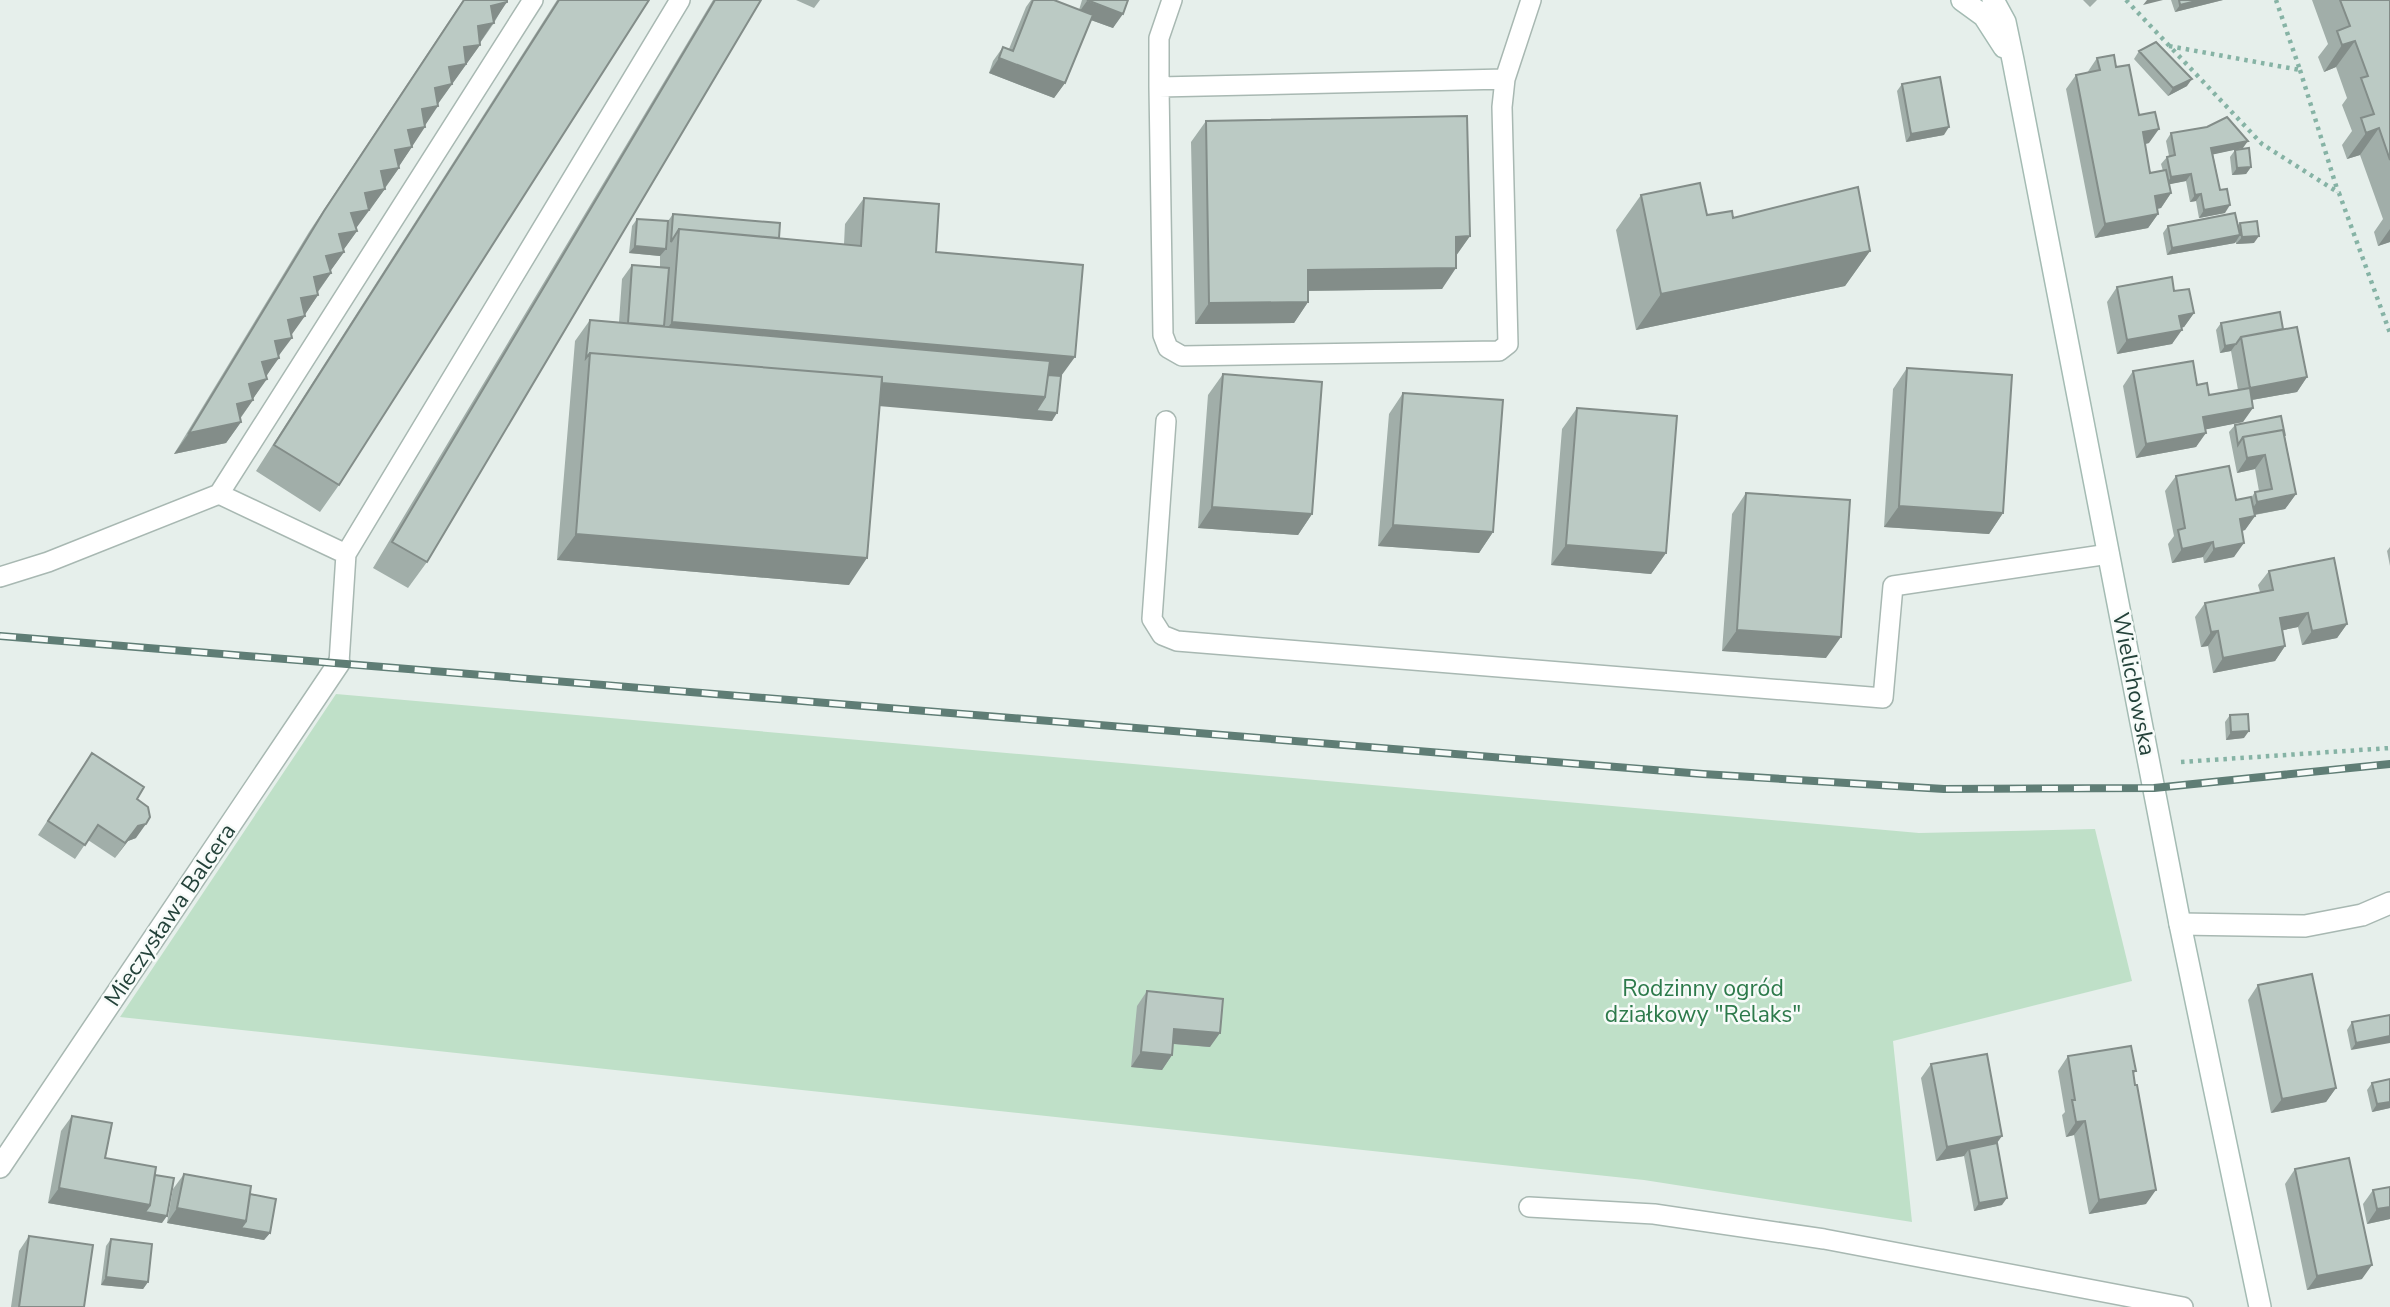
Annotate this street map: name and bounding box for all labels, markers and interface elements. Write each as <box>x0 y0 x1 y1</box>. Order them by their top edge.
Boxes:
street label: Wielichowska <box>2105 610 2163 758</box>
street label: Mieczysława Balcera <box>97 817 243 1013</box>
park label: Rodzinny ogród działkowy "Relaks" <box>1605 973 1801 1030</box>

